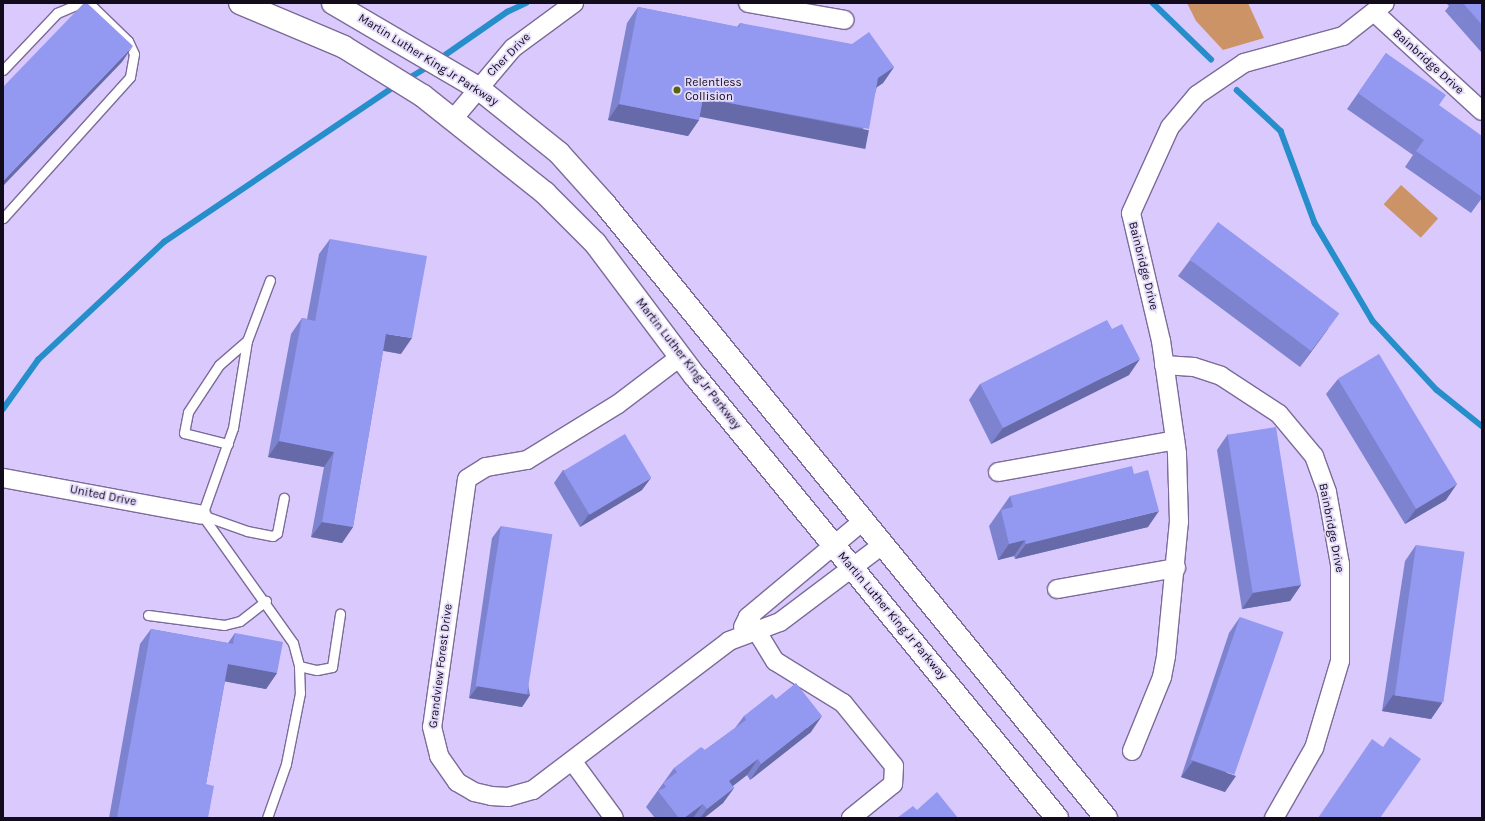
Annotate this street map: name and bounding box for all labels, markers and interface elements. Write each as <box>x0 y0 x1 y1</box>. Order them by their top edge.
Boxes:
street label: Martin Luther King Jr Parkway <box>355 11 501 109</box>
street label: Bainbridge Drive <box>1389 26 1467 98</box>
street label: Cher Drive <box>484 30 534 80</box>
place label: Relentless Collision <box>685 76 742 104</box>
marker: Relentless Collision <box>672 85 682 95</box>
street label: Bainbridge Drive <box>1125 220 1161 312</box>
street label: Martin Luther King Jr Parkway <box>632 296 744 432</box>
street label: Bainbridge Drive <box>1315 482 1347 574</box>
street label: United Drive <box>69 483 137 509</box>
street label: Martin Luther King Jr Parkway <box>834 549 950 683</box>
street label: Grandview Forest Drive <box>426 603 456 729</box>

